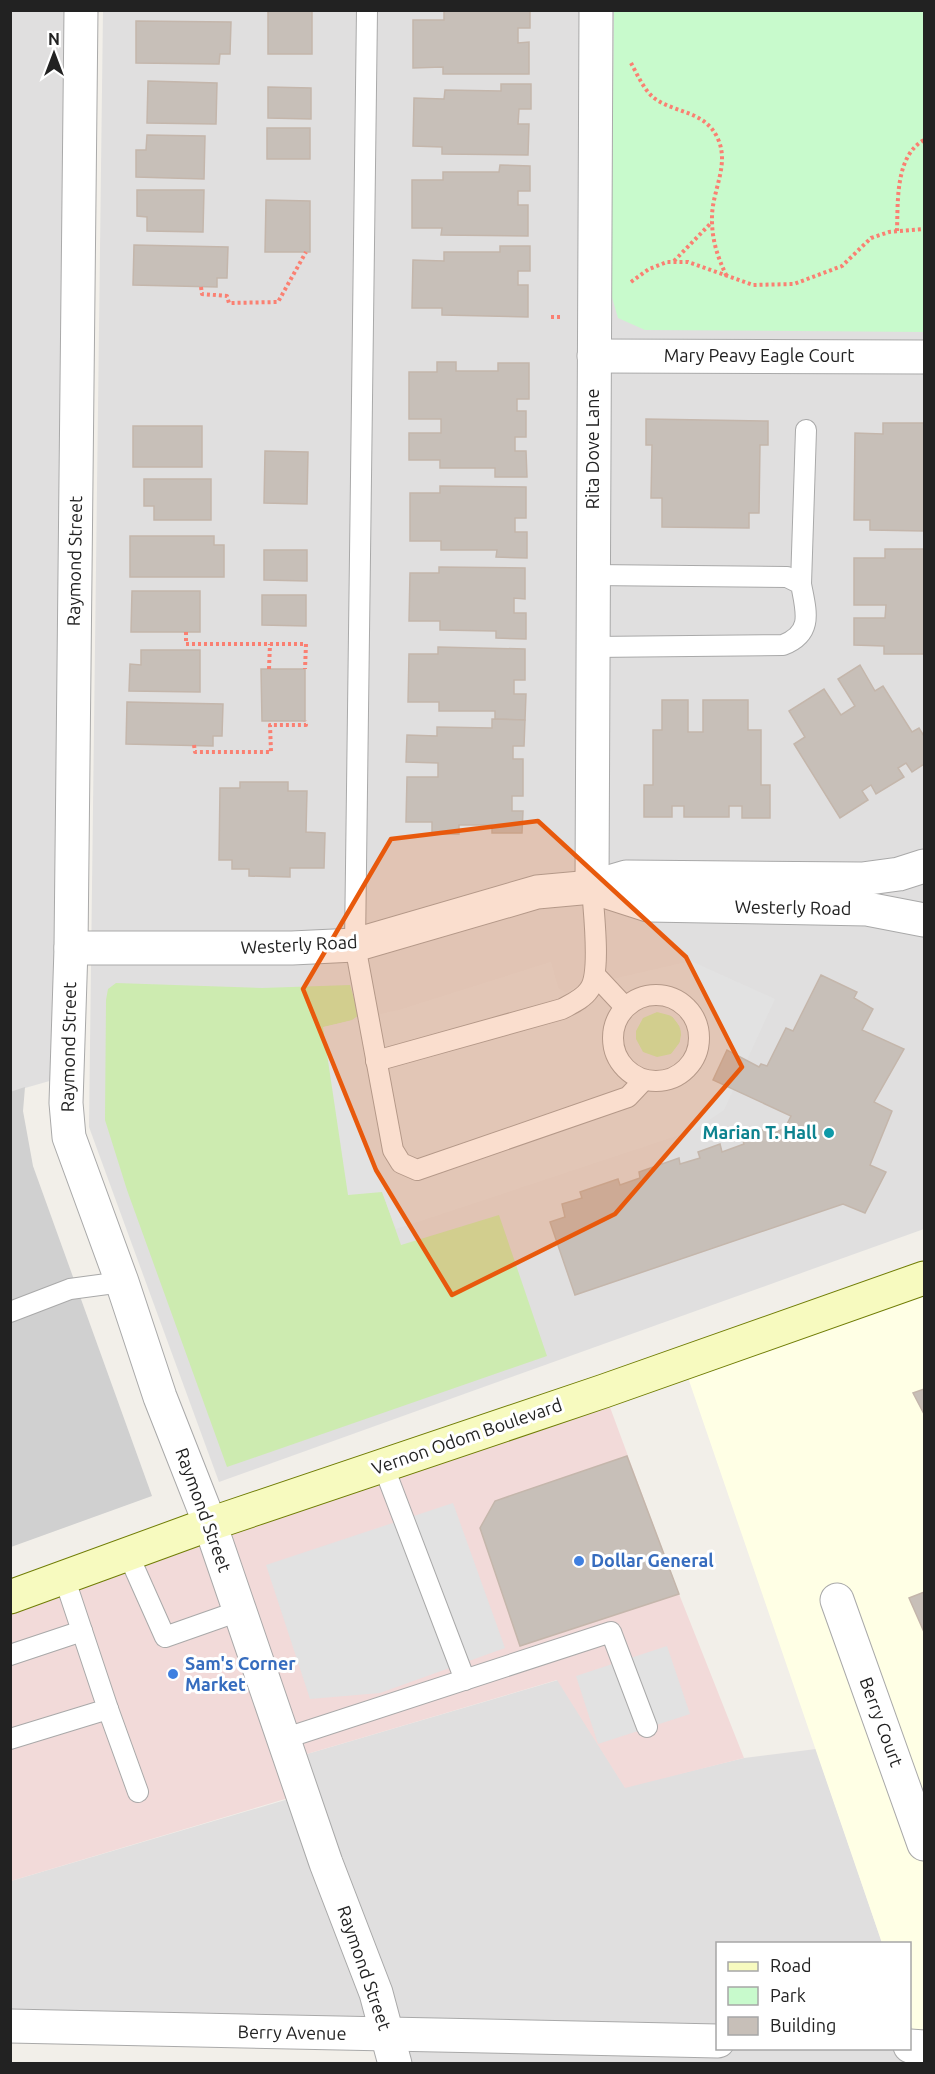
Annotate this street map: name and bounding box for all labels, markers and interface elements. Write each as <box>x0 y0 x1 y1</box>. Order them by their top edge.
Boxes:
north arrow <box>24 24 84 84</box>
text: N <box>48 30 60 48</box>
street label: Mary Peavy Eagle Court <box>664 345 854 365</box>
street label: Rita Dove Lane <box>582 389 602 509</box>
street label: Raymond Street <box>63 496 85 626</box>
street label: Westerly Road <box>734 896 852 918</box>
street label: Westerly Road <box>240 931 358 957</box>
street label: Raymond Street <box>57 982 79 1112</box>
place label: Marian T. Hall <box>702 1122 818 1142</box>
marker: Marian T. Hall <box>822 1126 836 1140</box>
street label: Vernon Odom Boulevard <box>369 1394 564 1478</box>
street label: Raymond Street <box>172 1445 236 1574</box>
place label: Dollar General <box>591 1550 714 1570</box>
marker: Dollar General <box>572 1554 586 1568</box>
place label: Sam's Corner Market <box>185 1653 296 1694</box>
marker: Sam's Corner Market <box>166 1667 180 1681</box>
street label: Berry Court <box>856 1674 907 1769</box>
street label: Raymond Street <box>334 1903 396 2033</box>
legend <box>716 1942 911 2050</box>
text: Road <box>770 1955 812 1975</box>
text: Park <box>770 1985 806 2005</box>
text: Building <box>770 2015 836 2035</box>
street label: Berry Avenue <box>237 2021 347 2043</box>

